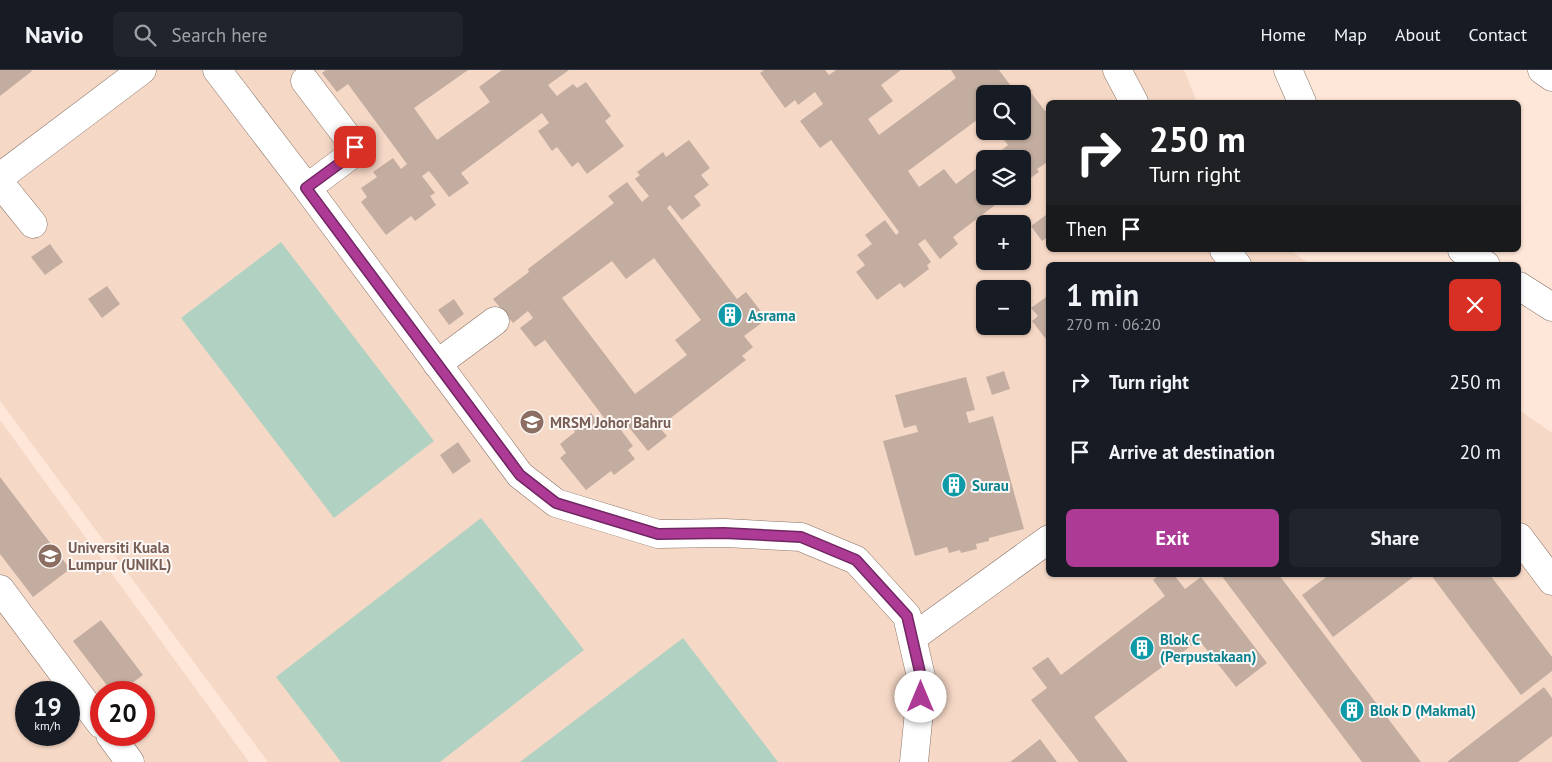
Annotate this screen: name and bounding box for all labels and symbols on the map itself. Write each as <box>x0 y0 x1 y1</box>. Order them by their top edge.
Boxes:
pin <box>334 126 376 168</box>
building icon: Asrama <box>717 302 743 328</box>
place label: Asrama <box>748 306 796 325</box>
school or university icon: MRSM Johor Bahru <box>519 409 545 435</box>
place label: MRSM Johor Bahru <box>550 413 671 432</box>
building icon: Surau <box>941 472 967 498</box>
place label: Surau <box>972 476 1009 495</box>
place label: Universiti Kuala Lumpur (UNIKL) <box>68 538 171 574</box>
school or university icon: Universiti Kuala Lumpur (UNIKL) <box>37 543 63 569</box>
place label: Blok C (Perpustakaan) <box>1160 630 1256 666</box>
building icon: Blok C (Perpustakaan) <box>1129 635 1155 661</box>
position arrow <box>894 670 946 722</box>
speed limit sign: 20 <box>90 681 155 746</box>
building icon: Blok D (Makmal) <box>1339 697 1365 723</box>
place label: Blok D (Makmal) <box>1370 701 1476 720</box>

